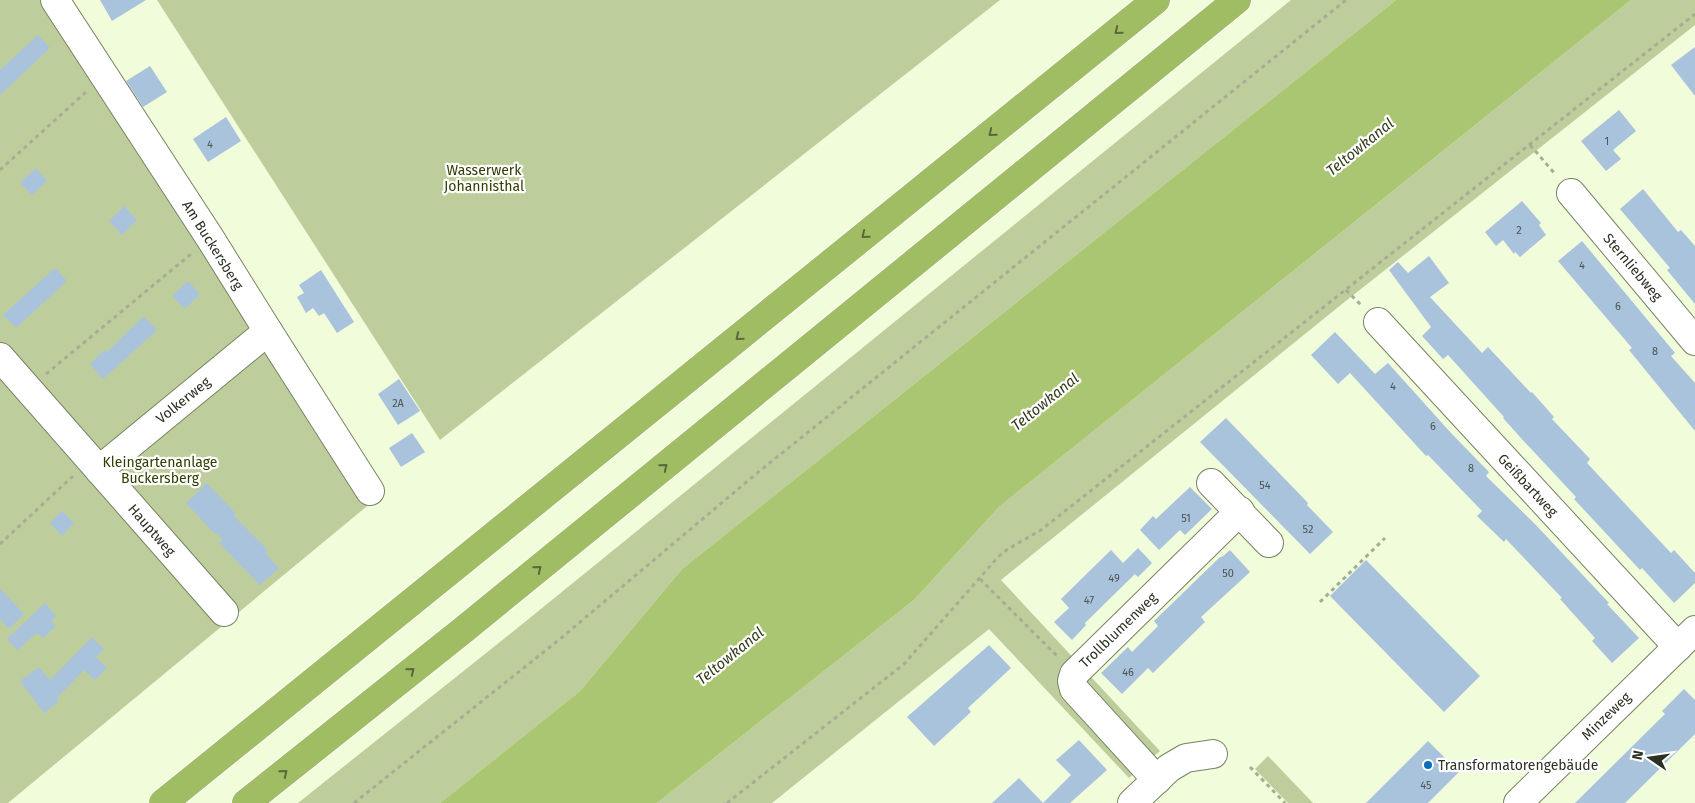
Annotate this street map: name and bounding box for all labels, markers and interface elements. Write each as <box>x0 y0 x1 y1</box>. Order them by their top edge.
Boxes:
one-way arrow <box>1115 25 1124 33</box>
water label: Teltowkanal <box>1323 114 1397 180</box>
one-way arrow <box>989 127 998 135</box>
house number: 1 <box>1605 135 1609 148</box>
house number: 4 <box>207 138 213 151</box>
park label: Wasserwerk Johannisthal <box>444 162 524 195</box>
street label: Am Buckersberg <box>178 198 247 294</box>
house number: 2 <box>1516 224 1522 237</box>
one-way arrow <box>862 230 871 239</box>
street label: Sternliebweg <box>1600 230 1666 305</box>
house number: 4 <box>1579 259 1585 272</box>
house number: 6 <box>1615 300 1621 313</box>
one-way arrow <box>736 332 745 340</box>
house number: 8 <box>1652 345 1658 358</box>
water label: Teltowkanal <box>1008 369 1082 435</box>
street label: Volkerweg <box>153 373 214 427</box>
house number: 4 <box>1390 380 1396 393</box>
house number: 2A <box>392 397 405 410</box>
house number: 6 <box>1430 420 1436 433</box>
street label: Geißbartweg <box>1494 450 1562 521</box>
park label: Kleingartenanlage Buckersberg <box>103 454 217 487</box>
house number: 8 <box>1468 462 1474 475</box>
one-way arrow <box>658 464 667 472</box>
house number: 54 <box>1259 479 1271 492</box>
street label: Hauptweg <box>124 501 179 560</box>
house number: 51 <box>1181 512 1191 525</box>
house number: 52 <box>1303 523 1313 536</box>
one-way arrow <box>532 567 541 575</box>
house number: 50 <box>1222 567 1234 580</box>
house number: 49 <box>1108 572 1120 585</box>
street label: Trollblumenweg <box>1076 588 1161 672</box>
house number: 47 <box>1084 594 1094 607</box>
water label: Teltowkanal <box>693 623 767 689</box>
house number: 46 <box>1122 666 1134 679</box>
one-way arrow <box>406 668 415 677</box>
street label: Minzeweg <box>1578 688 1635 744</box>
north arrow <box>1625 733 1675 783</box>
text: N <box>1628 749 1647 762</box>
place label: Transformatorengebäude <box>1438 757 1598 774</box>
marker: Transformatorengebäude <box>1422 759 1434 771</box>
one-way arrow <box>278 770 287 778</box>
house number: 45 <box>1420 779 1432 792</box>

